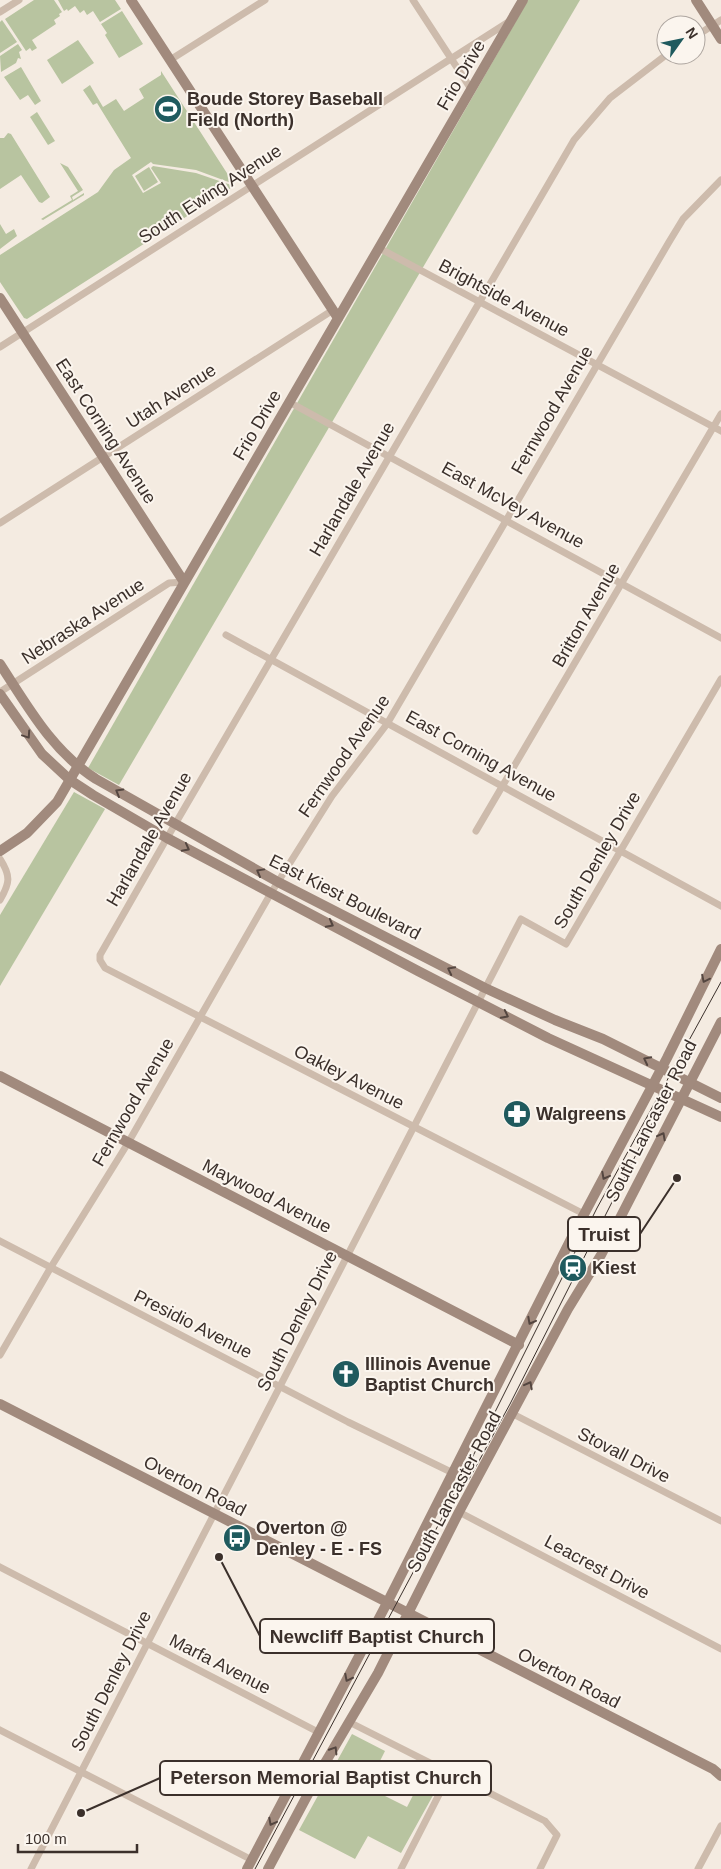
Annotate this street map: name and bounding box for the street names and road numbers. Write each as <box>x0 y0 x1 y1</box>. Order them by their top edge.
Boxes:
street label: Frio Drive <box>433 36 489 114</box>
street label: South Ewing Avenue <box>135 140 285 248</box>
street label: Brightside Avenue <box>435 255 573 341</box>
street label: Fernwood Avenue <box>507 342 597 478</box>
street label: East Corning Avenue <box>52 355 160 507</box>
street label: Utah Avenue <box>122 360 220 432</box>
street label: Frio Drive <box>229 386 285 464</box>
street label: Harlandale Avenue <box>305 418 399 560</box>
street label: East McVey Avenue <box>438 458 588 552</box>
street label: Britton Avenue <box>548 559 624 671</box>
street label: Nebraska Avenue <box>18 574 148 668</box>
street label: Fernwood Avenue <box>294 691 394 821</box>
street label: East Corning Avenue <box>402 706 560 806</box>
street label: Harlandale Avenue <box>102 768 196 910</box>
street label: South Denley Drive <box>550 788 644 932</box>
street label: East Kiest Boulevard <box>266 850 424 944</box>
street label: Fernwood Avenue <box>88 1034 178 1170</box>
street label: South Lancaster Road <box>601 1037 701 1205</box>
street label: Oakley Avenue <box>291 1041 407 1113</box>
street label: Maywood Avenue <box>199 1155 335 1237</box>
street label: South Denley Drive <box>253 1247 341 1395</box>
street label: Presidio Avenue <box>131 1286 255 1362</box>
street label: South Lancaster Road <box>403 1408 505 1576</box>
street label: Stovall Drive <box>574 1423 674 1487</box>
street label: Overton Road <box>141 1452 249 1520</box>
street label: Leacrest Drive <box>541 1531 653 1603</box>
street label: South Denley Drive <box>67 1607 155 1755</box>
street label: Marfa Avenue <box>166 1630 274 1698</box>
street label: Overton Road <box>515 1644 623 1712</box>

